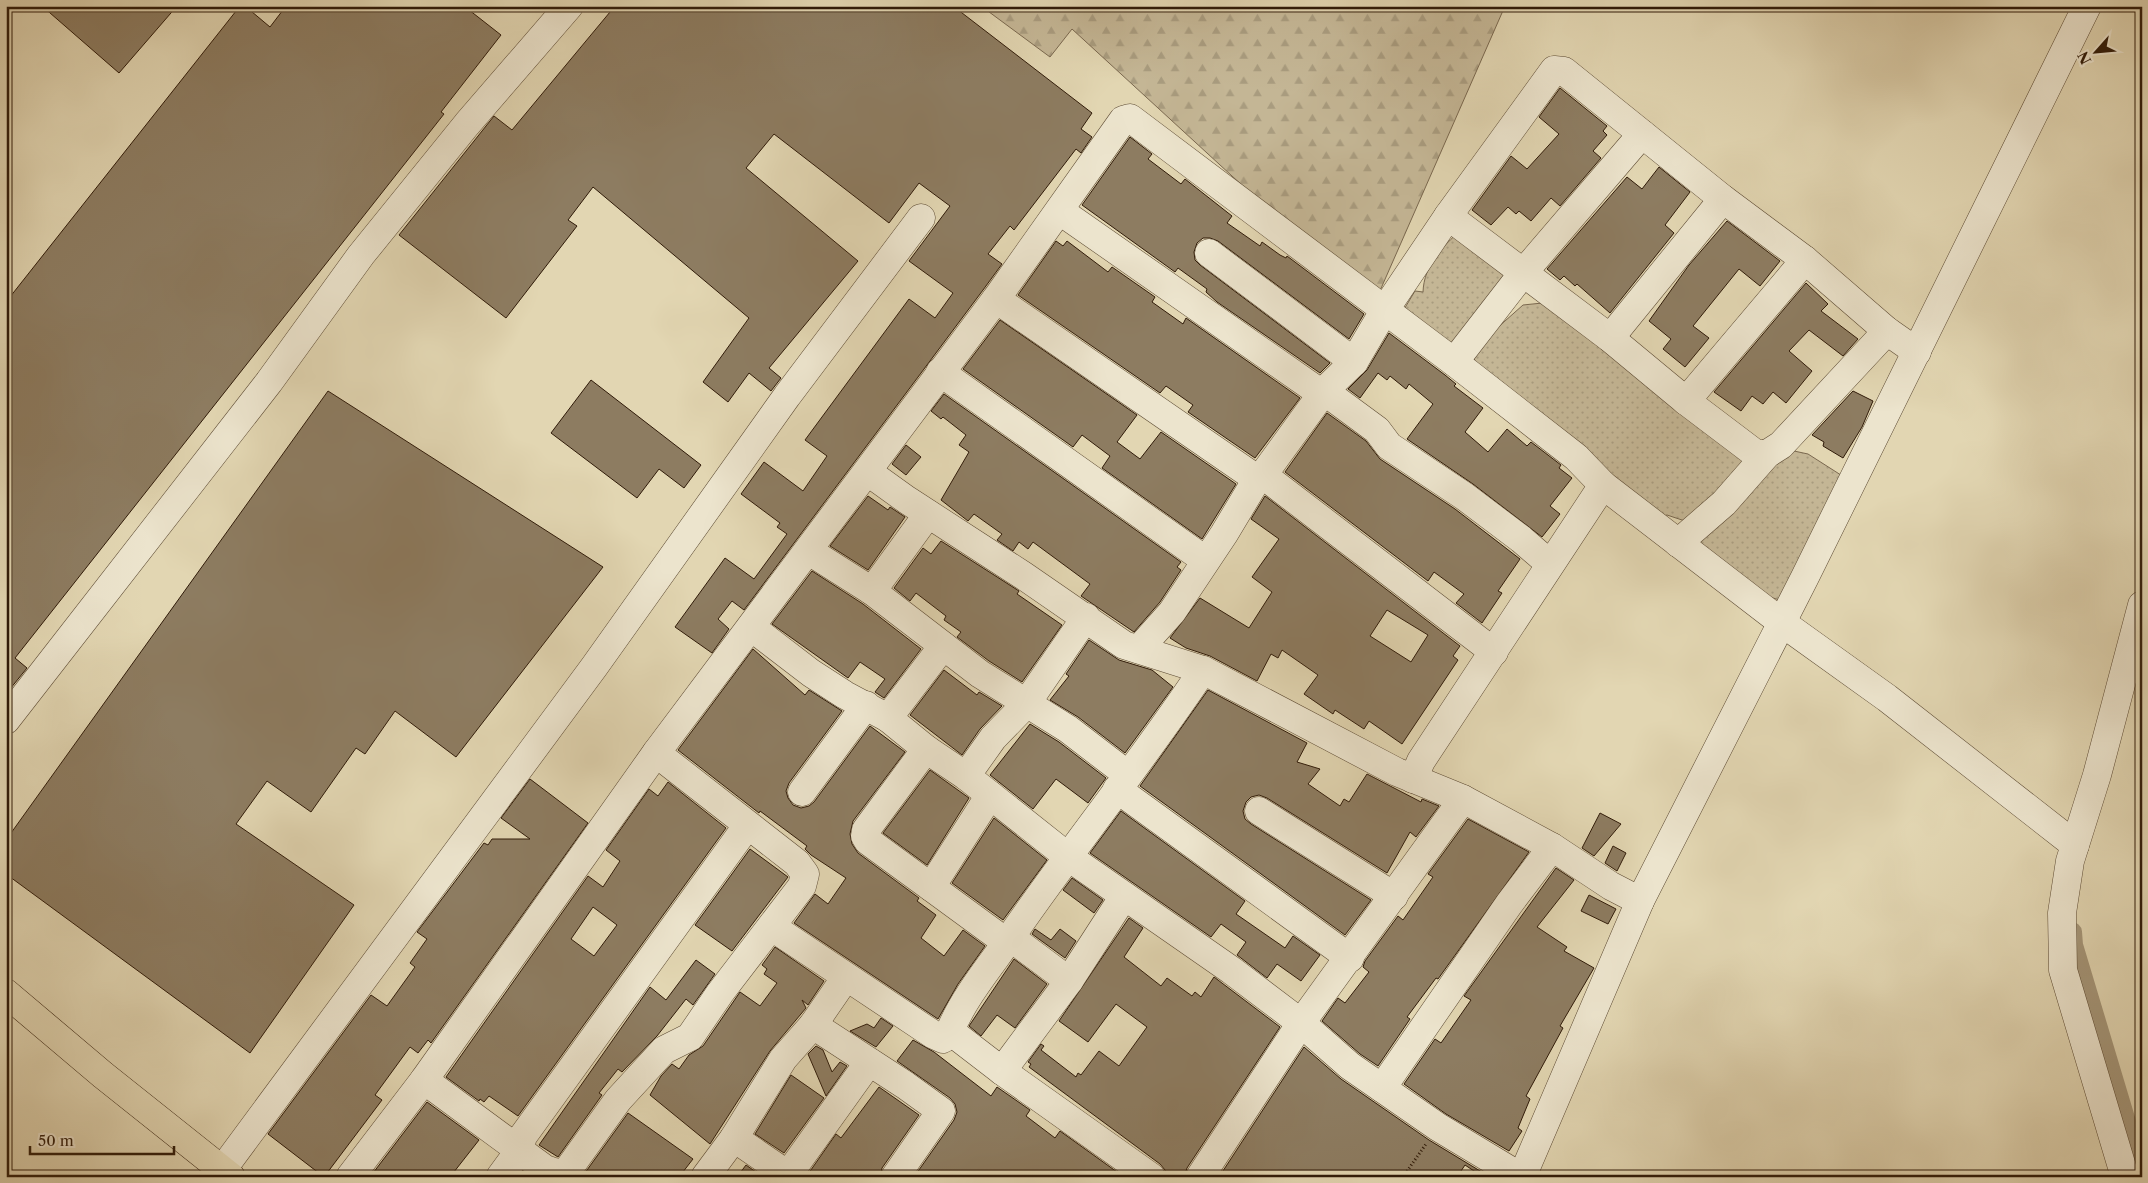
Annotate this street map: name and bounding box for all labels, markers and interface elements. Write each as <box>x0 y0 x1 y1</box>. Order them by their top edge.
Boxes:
north arrow <box>2070 28 2120 78</box>
text: N <box>2074 48 2095 67</box>
scale bar <box>30 1123 174 1155</box>
text: 50 m <box>38 1131 74 1150</box>

